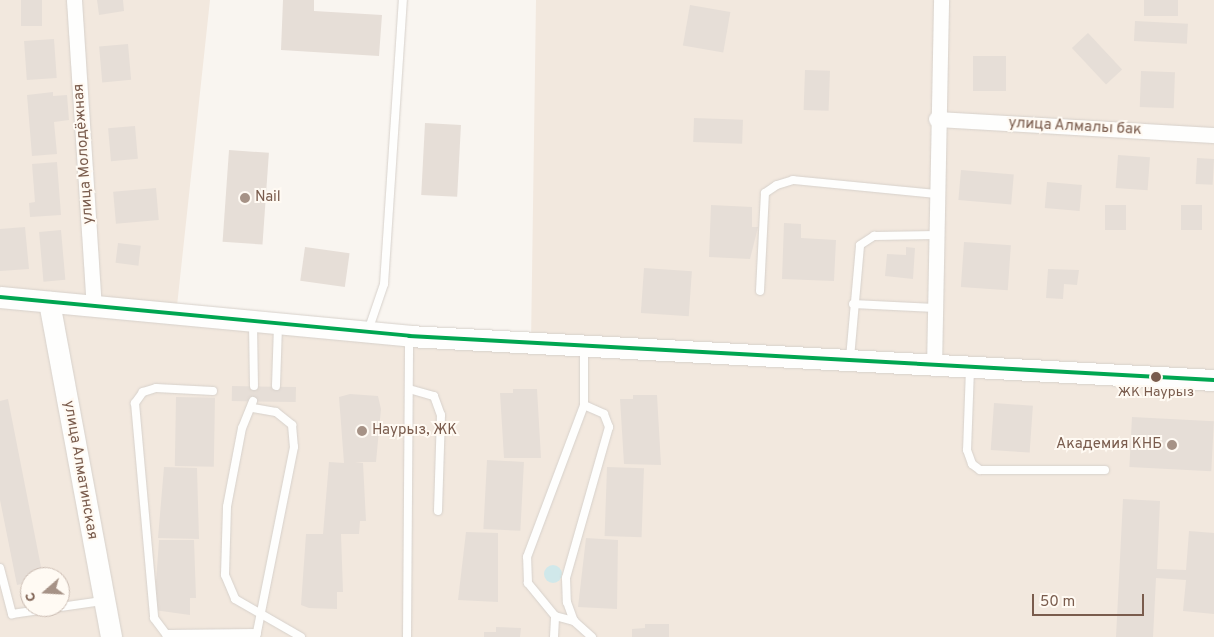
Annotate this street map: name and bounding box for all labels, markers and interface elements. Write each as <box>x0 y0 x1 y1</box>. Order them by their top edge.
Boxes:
street label: улица Молодёжная <box>70 83 98 225</box>
street label: улица Алмалы бак <box>1008 115 1142 139</box>
place label: Nail <box>255 189 281 207</box>
marker: Nail <box>239 192 251 204</box>
marker: ЖК Наурыз <box>1151 372 1161 382</box>
place label: ЖК Наурыз <box>1118 385 1194 401</box>
street label: улица Алматинская <box>59 399 101 541</box>
place label: Наурыз, ЖК <box>372 422 457 440</box>
marker: Наурыз, ЖК <box>356 425 368 437</box>
place label: Академия КНБ <box>1056 436 1162 454</box>
marker: Академия КНБ <box>1166 439 1178 451</box>
north arrow <box>20 567 70 617</box>
scale bar <box>1034 584 1146 616</box>
text: С <box>22 590 41 604</box>
text: 50 m <box>1040 593 1075 612</box>

